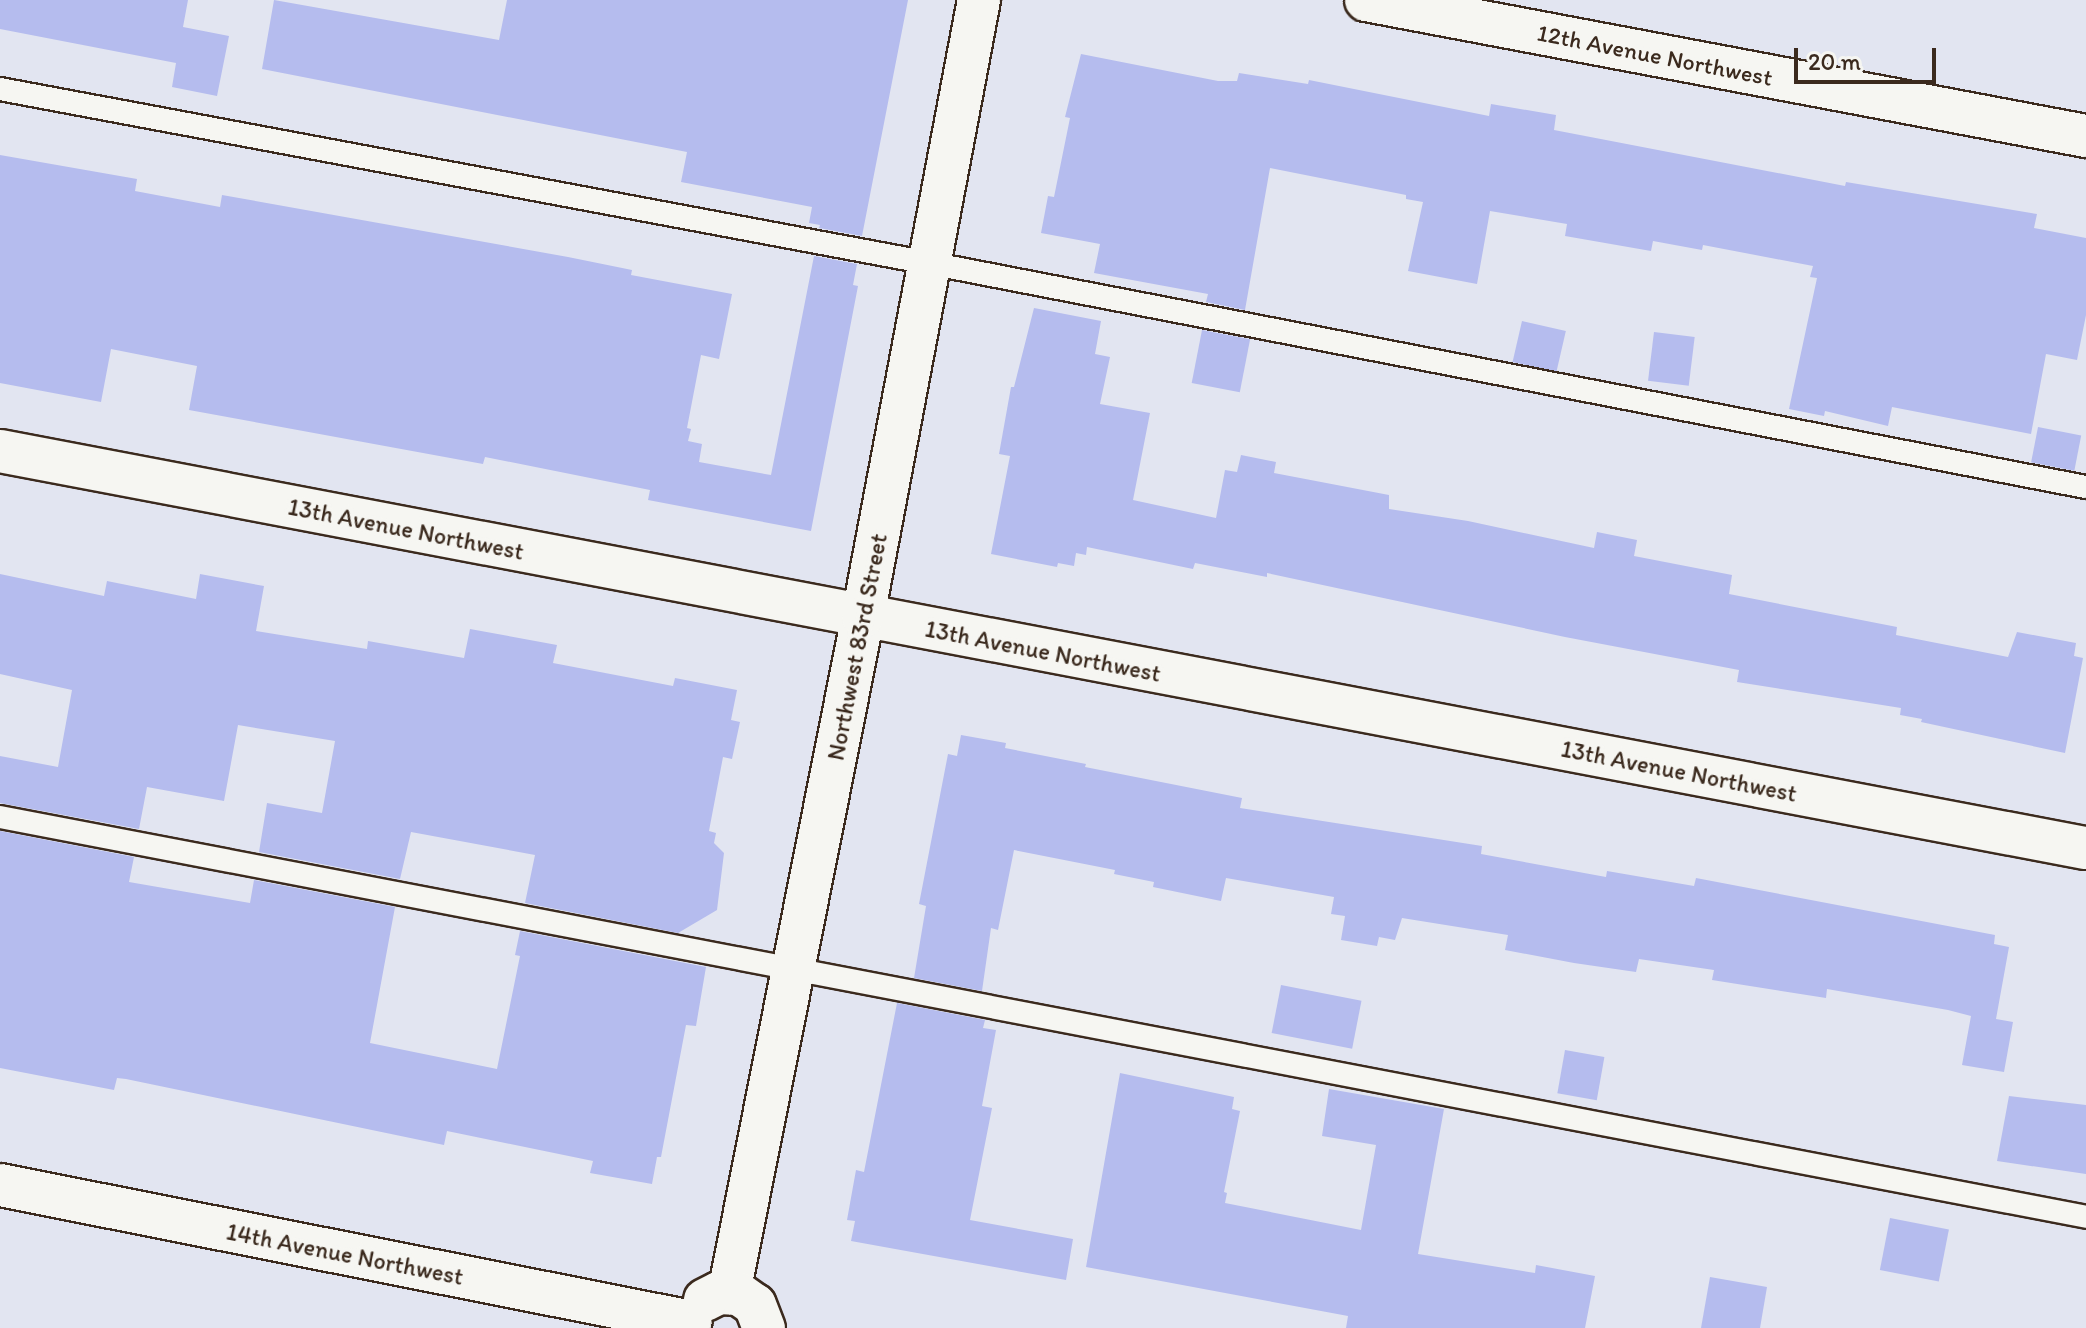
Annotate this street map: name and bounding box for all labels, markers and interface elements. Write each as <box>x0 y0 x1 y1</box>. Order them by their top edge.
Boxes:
street label: 12th Avenue Northwest <box>1535 18 1775 92</box>
scale bar <box>1798 32 1940 82</box>
text: 20 m <box>1808 47 1861 76</box>
street label: 13th Avenue Northwest <box>286 492 526 566</box>
street label: Northwest 83rd Street <box>821 531 893 763</box>
street label: 13th Avenue Northwest <box>923 614 1163 688</box>
street label: 13th Avenue Northwest <box>1559 734 1799 808</box>
street label: 14th Avenue Northwest <box>225 1217 465 1291</box>

